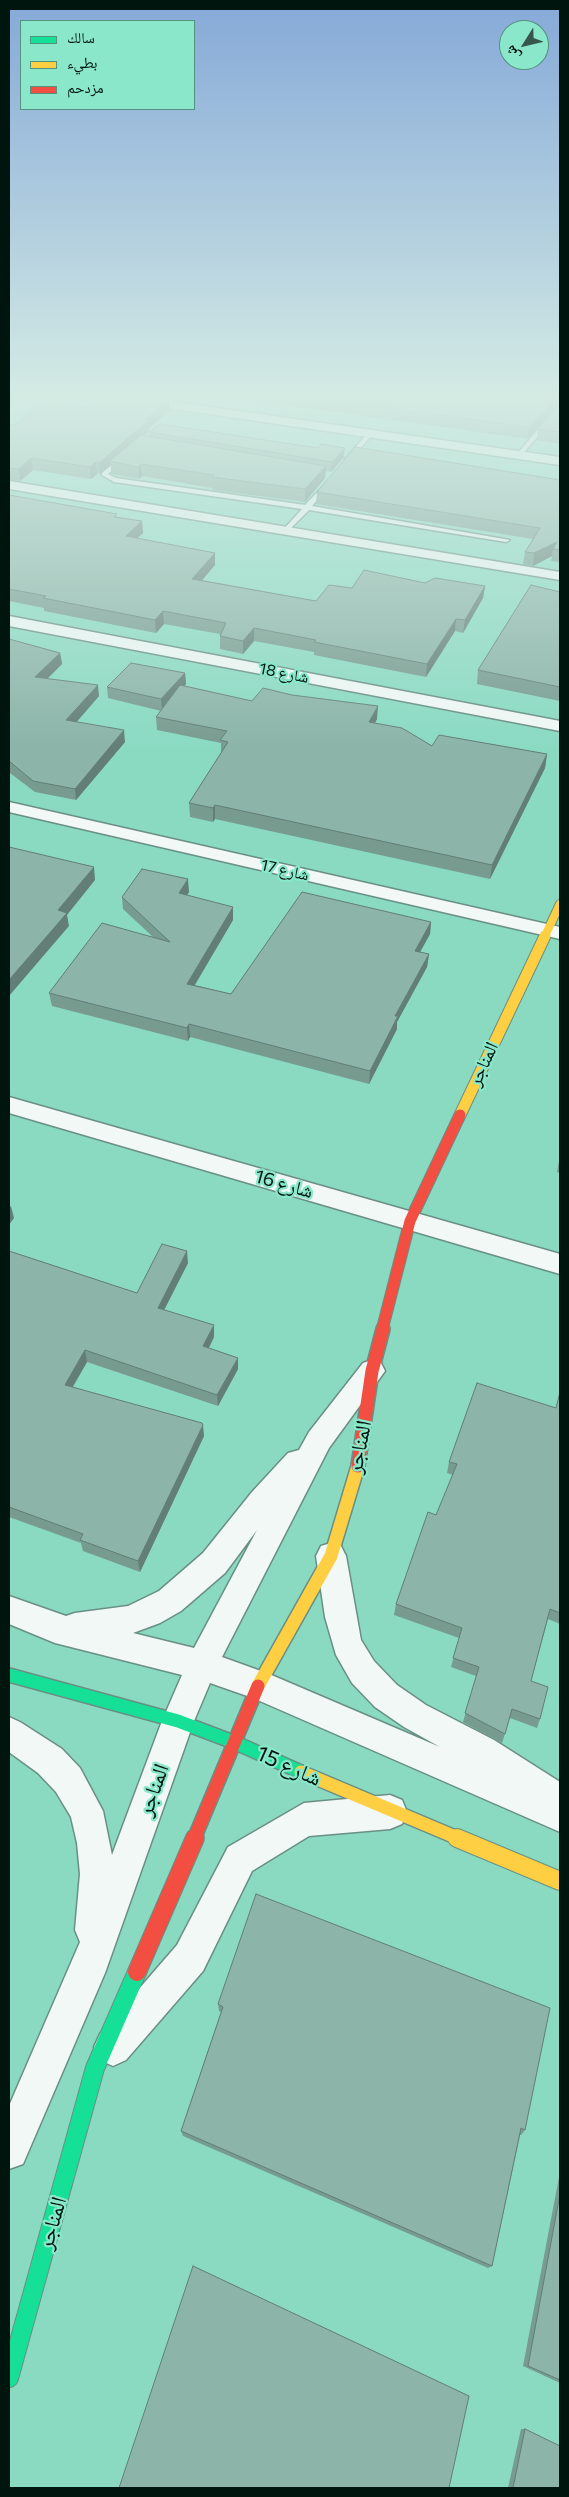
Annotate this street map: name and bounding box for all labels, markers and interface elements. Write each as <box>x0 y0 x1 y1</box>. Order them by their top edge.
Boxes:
legend <box>20 20 195 110</box>
north arrow <box>499 20 549 70</box>
text: سالك <box>67 28 95 46</box>
text: ش <box>501 43 524 65</box>
text: بطيء <box>67 53 97 71</box>
text: مزدحم <box>67 78 104 96</box>
street label: شارع 18 <box>258 659 310 687</box>
street label: شارع 17 <box>259 855 311 885</box>
street label: المناجر <box>463 1038 503 1090</box>
street label: شارع 16 <box>252 1165 316 1203</box>
street label: المناجر <box>341 1418 377 1476</box>
street label: شارع 15 <box>253 1740 325 1792</box>
street label: المناجر <box>131 1760 175 1820</box>
street label: المناجر <box>32 2193 72 2253</box>

